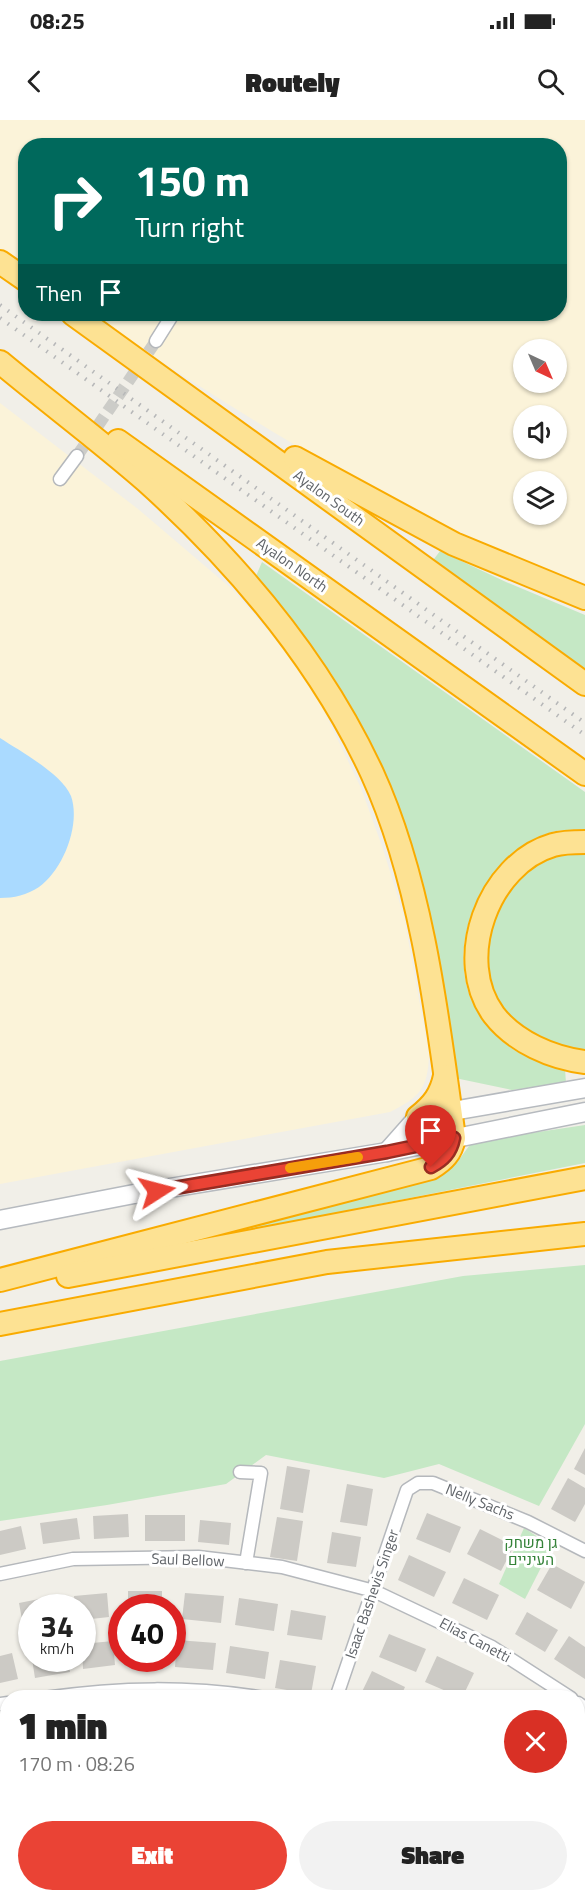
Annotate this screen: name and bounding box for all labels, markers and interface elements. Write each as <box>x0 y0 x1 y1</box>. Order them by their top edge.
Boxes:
text: 08:25 <box>30 4 85 38</box>
text: Routely <box>245 61 340 102</box>
icon: back <box>18 65 51 98</box>
icon: search <box>534 65 567 98</box>
text: 150 m <box>135 148 250 212</box>
icon: right <box>36 162 114 240</box>
text: Turn right <box>135 206 244 247</box>
text: Then <box>36 276 82 310</box>
icon: arrive <box>94 276 127 309</box>
north arrow <box>513 339 567 393</box>
map controls <box>513 339 567 525</box>
button: sound <box>513 405 567 459</box>
street label: Ayalon South <box>289 464 370 531</box>
button: layers <box>513 471 567 525</box>
street label: Ayalon North <box>252 532 333 598</box>
pin <box>405 1105 456 1167</box>
icon: arrive <box>414 1114 447 1147</box>
position arrow <box>125 1159 189 1223</box>
street label: Nelly Sachs <box>442 1477 518 1526</box>
street label: Isaac Bashevis Singer <box>339 1526 404 1662</box>
park label: גן משחק העיניים <box>504 1531 558 1571</box>
street label: Saul Bellow <box>151 1547 225 1572</box>
speed limit sign: 40 <box>108 1594 186 1672</box>
text: 34 <box>40 1603 74 1649</box>
street label: Elias Canetti <box>435 1611 515 1668</box>
text: km/h <box>40 1637 74 1660</box>
text: 1 min <box>18 1698 107 1753</box>
button: close <box>504 1710 567 1773</box>
text: 170 m · 08:26 <box>18 1748 135 1779</box>
button: Exit <box>18 1821 287 1890</box>
button: Share <box>299 1821 567 1890</box>

